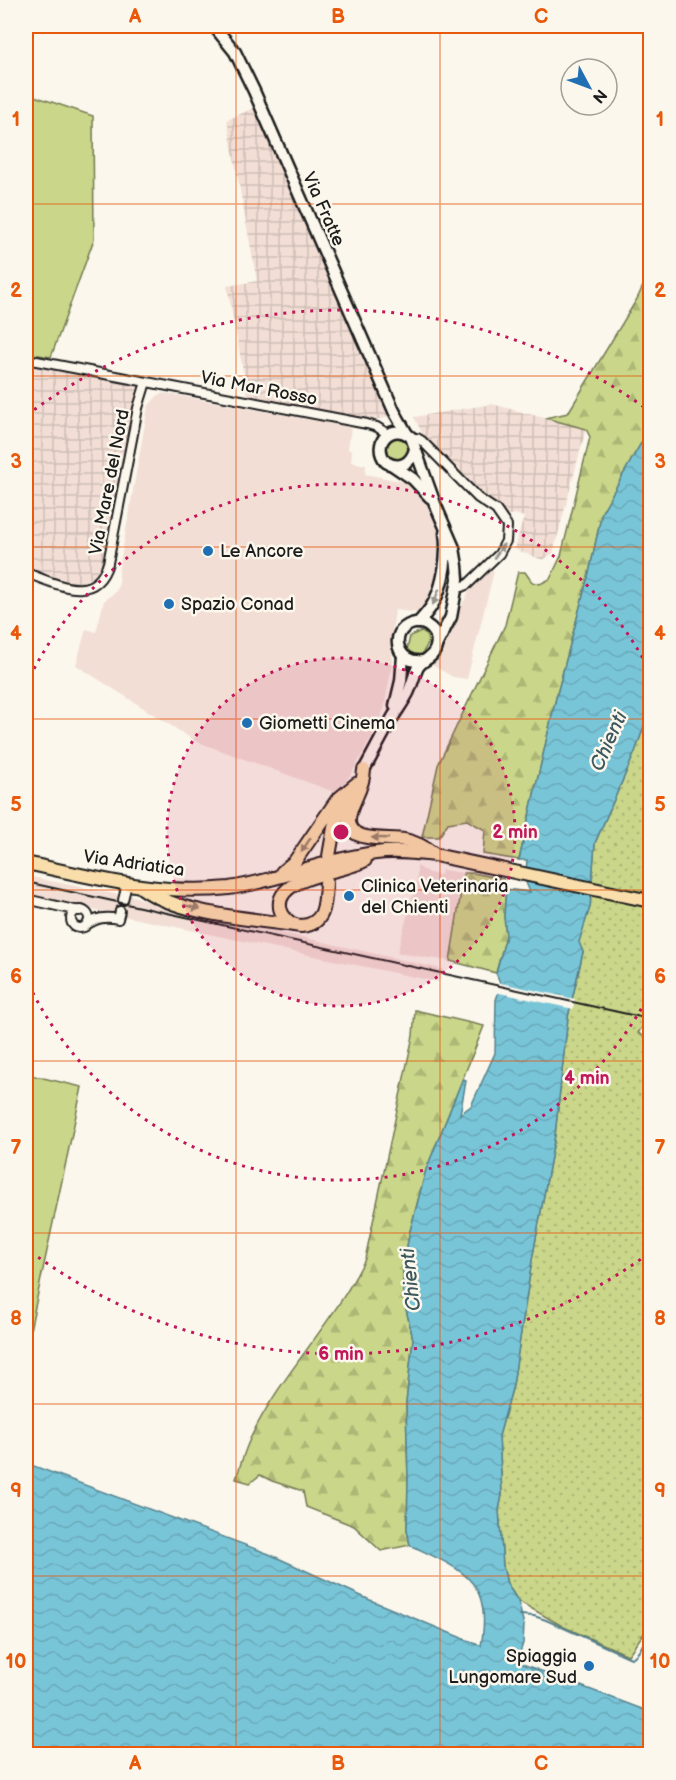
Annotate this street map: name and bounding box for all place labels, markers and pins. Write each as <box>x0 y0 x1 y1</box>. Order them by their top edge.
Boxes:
place label: Le Ancore <box>220 541 303 562</box>
marker: Le Ancore <box>201 544 215 558</box>
place label: Spazio Conad <box>181 594 294 615</box>
marker: Spazio Conad <box>162 597 176 611</box>
place label: Giometti Cinema <box>259 713 396 734</box>
marker: Giometti Cinema <box>240 716 254 730</box>
centre of rings <box>331 822 351 842</box>
place label: Clinica Veterinaria del Chienti <box>361 876 508 918</box>
marker: Clinica Veterinaria del Chienti <box>342 889 356 903</box>
place label: Spiaggia Lungomare Sud <box>448 1646 577 1688</box>
marker: Spiaggia Lungomare Sud <box>582 1659 596 1673</box>

